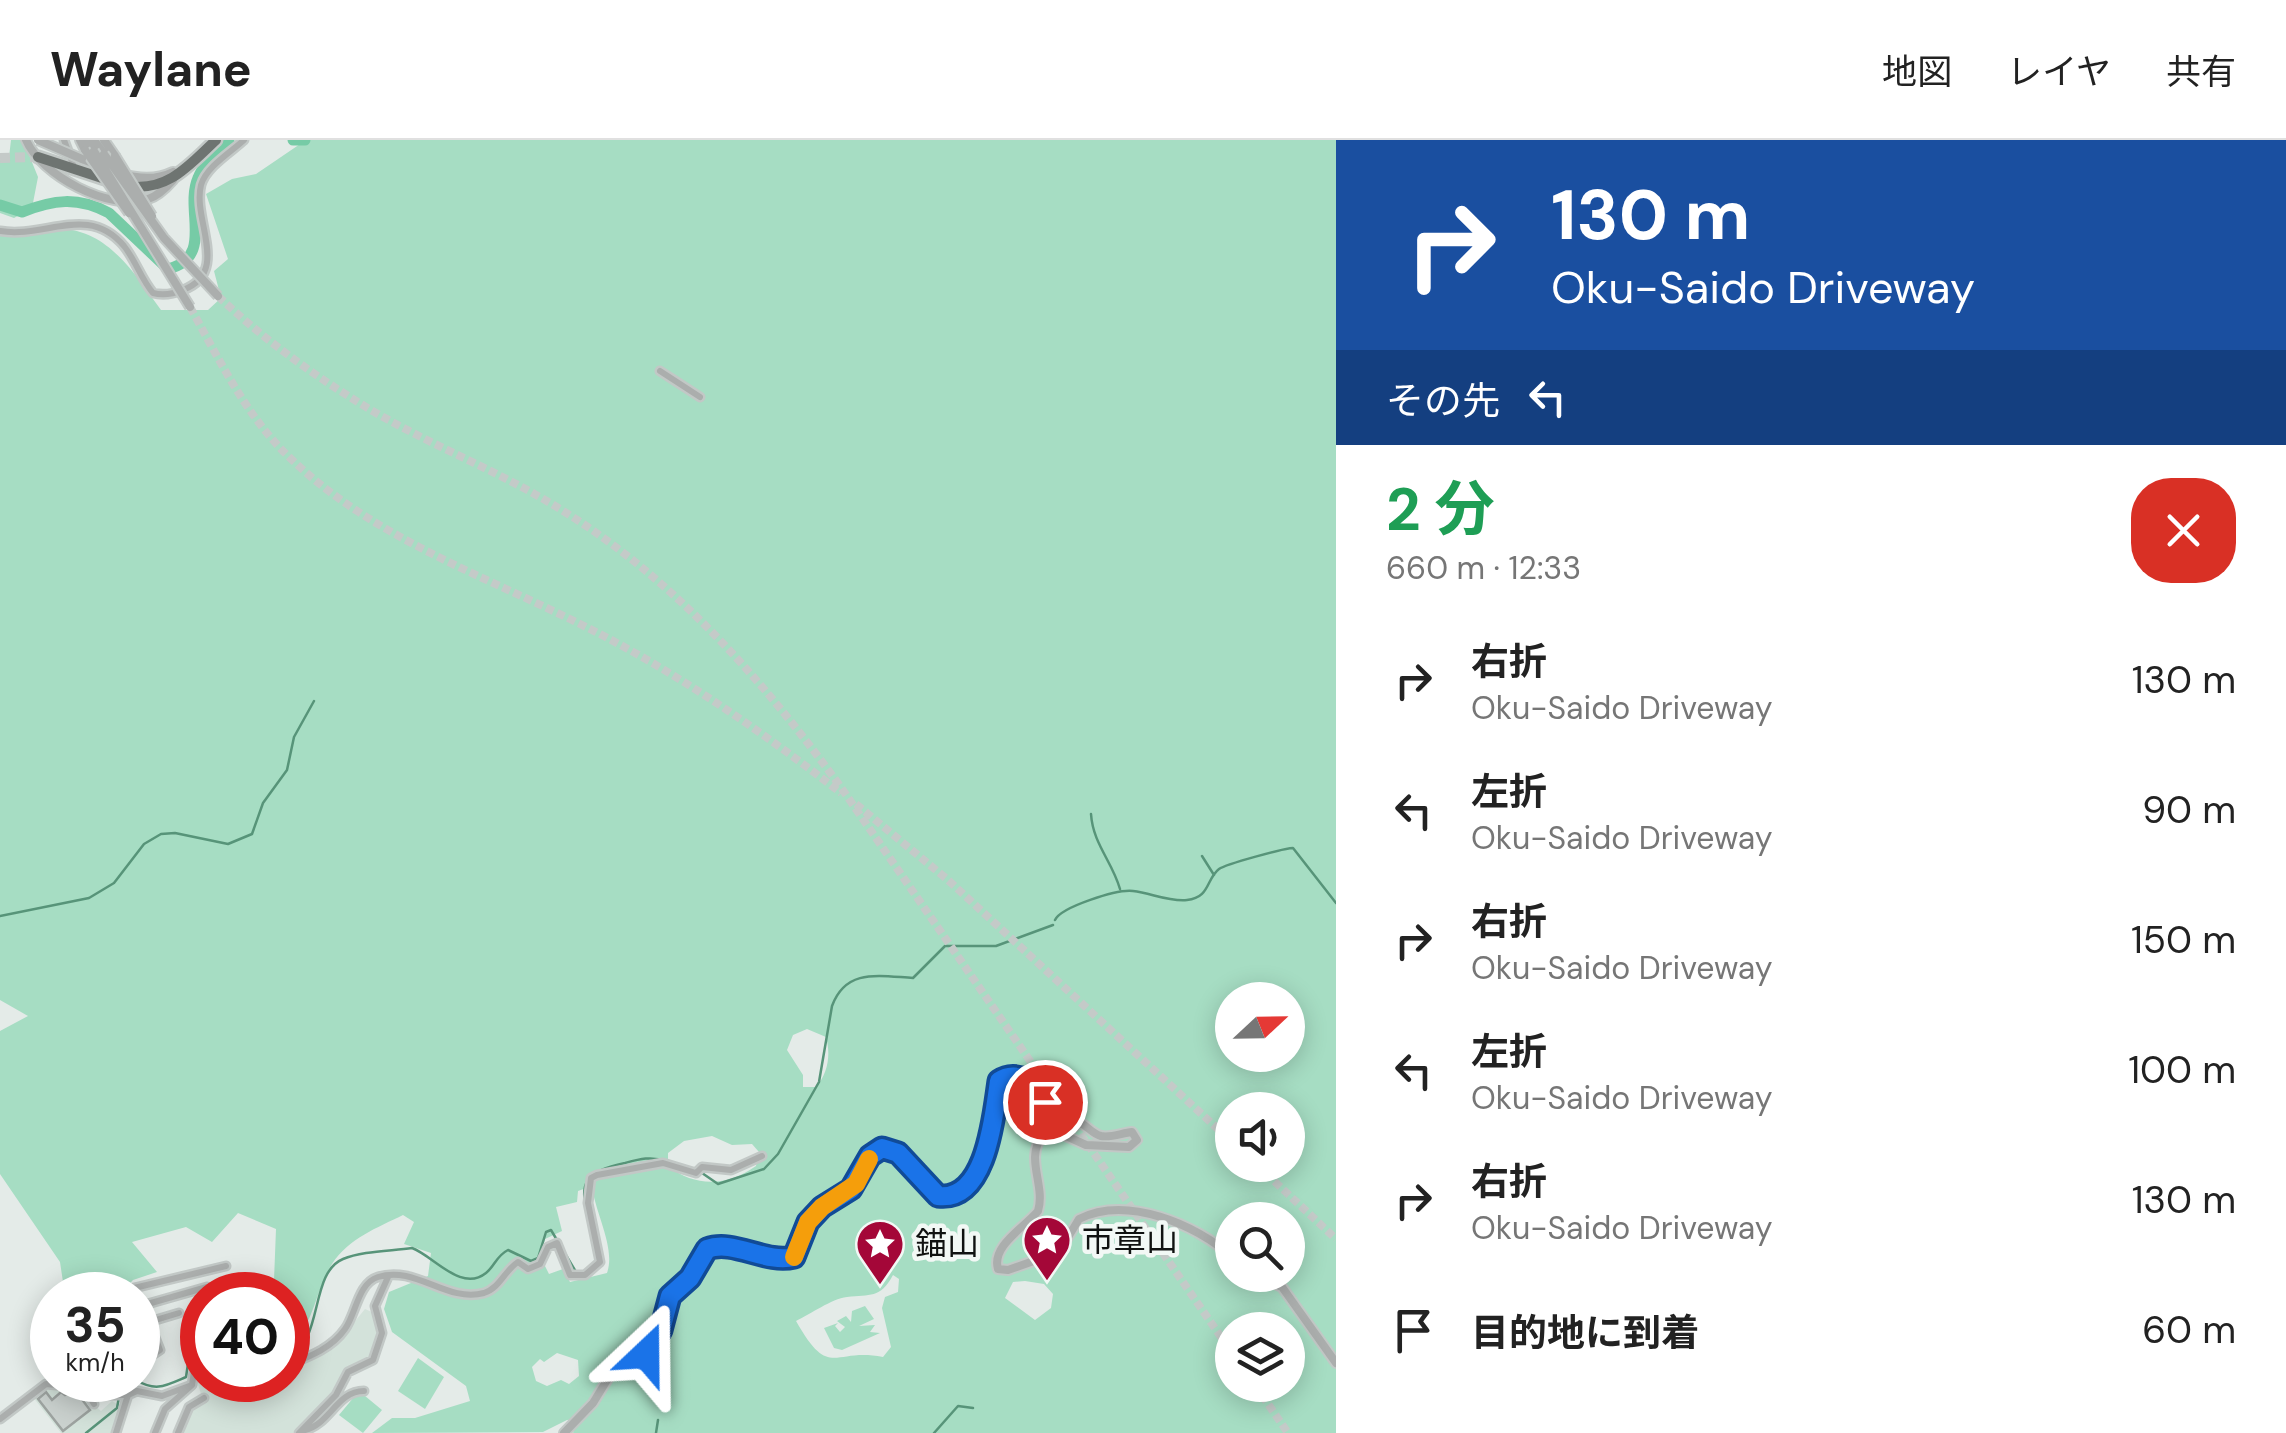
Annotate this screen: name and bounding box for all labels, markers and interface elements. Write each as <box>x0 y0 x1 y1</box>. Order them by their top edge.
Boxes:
text: Waylane <box>50 38 252 101</box>
text: 地図 <box>1882 49 1952 95</box>
text: レイヤ <box>2007 49 2111 95</box>
text: 共有 <box>2166 49 2236 95</box>
text: 130 m <box>1551 170 1750 261</box>
icon: right <box>1386 180 1516 310</box>
text: Oku-Saido Driveway <box>1551 258 1975 317</box>
icon: left <box>1520 370 1575 425</box>
text: その先 <box>1386 376 1500 426</box>
text: 2 分 <box>1386 470 1495 549</box>
button: close <box>2131 478 2236 583</box>
text: 660 m · 12:33 <box>1386 547 1581 589</box>
text: 右折 <box>1471 637 1547 687</box>
icon: right <box>1386 653 1441 708</box>
text: 130 m <box>2132 655 2236 705</box>
text: Oku-Saido Driveway <box>1471 687 1772 729</box>
text: 左折 <box>1471 767 1547 817</box>
icon: left <box>1386 783 1441 838</box>
text: 90 m <box>2142 785 2236 835</box>
text: Oku-Saido Driveway <box>1471 817 1772 859</box>
text: 右折 <box>1471 897 1547 947</box>
icon: right <box>1386 913 1441 968</box>
text: 150 m <box>2131 915 2236 965</box>
text: Oku-Saido Driveway <box>1471 947 1772 989</box>
north arrow <box>1215 982 1305 1072</box>
map controls <box>1215 982 1305 1402</box>
text: 左折 <box>1471 1027 1547 1077</box>
icon: left <box>1386 1043 1441 1098</box>
text: 100 m <box>2128 1045 2236 1095</box>
pin <box>1003 1060 1088 1145</box>
icon: arrive <box>1018 1075 1073 1130</box>
text: Oku-Saido Driveway <box>1471 1077 1772 1119</box>
button: sound <box>1215 1092 1305 1182</box>
text: 右折 <box>1471 1157 1547 1207</box>
icon: right <box>1386 1173 1441 1228</box>
text: 130 m <box>2132 1175 2236 1225</box>
button: search <box>1215 1202 1305 1292</box>
text: Oku-Saido Driveway <box>1471 1207 1772 1249</box>
place icon: 市章山 <box>1021 1214 1073 1282</box>
place icon: 錨山 <box>854 1218 906 1286</box>
place label: 市章山 <box>1082 1219 1178 1261</box>
place label: 錨山 <box>915 1223 979 1265</box>
speed limit sign: 40 <box>180 1272 310 1402</box>
text: 35 <box>64 1292 126 1358</box>
position arrow <box>594 1302 698 1406</box>
icon: arrive <box>1386 1303 1441 1358</box>
text: 60 m <box>2142 1305 2236 1355</box>
text: 目的地に到着 <box>1471 1308 1699 1358</box>
button: layers <box>1215 1312 1305 1402</box>
text: km/h <box>65 1346 125 1379</box>

